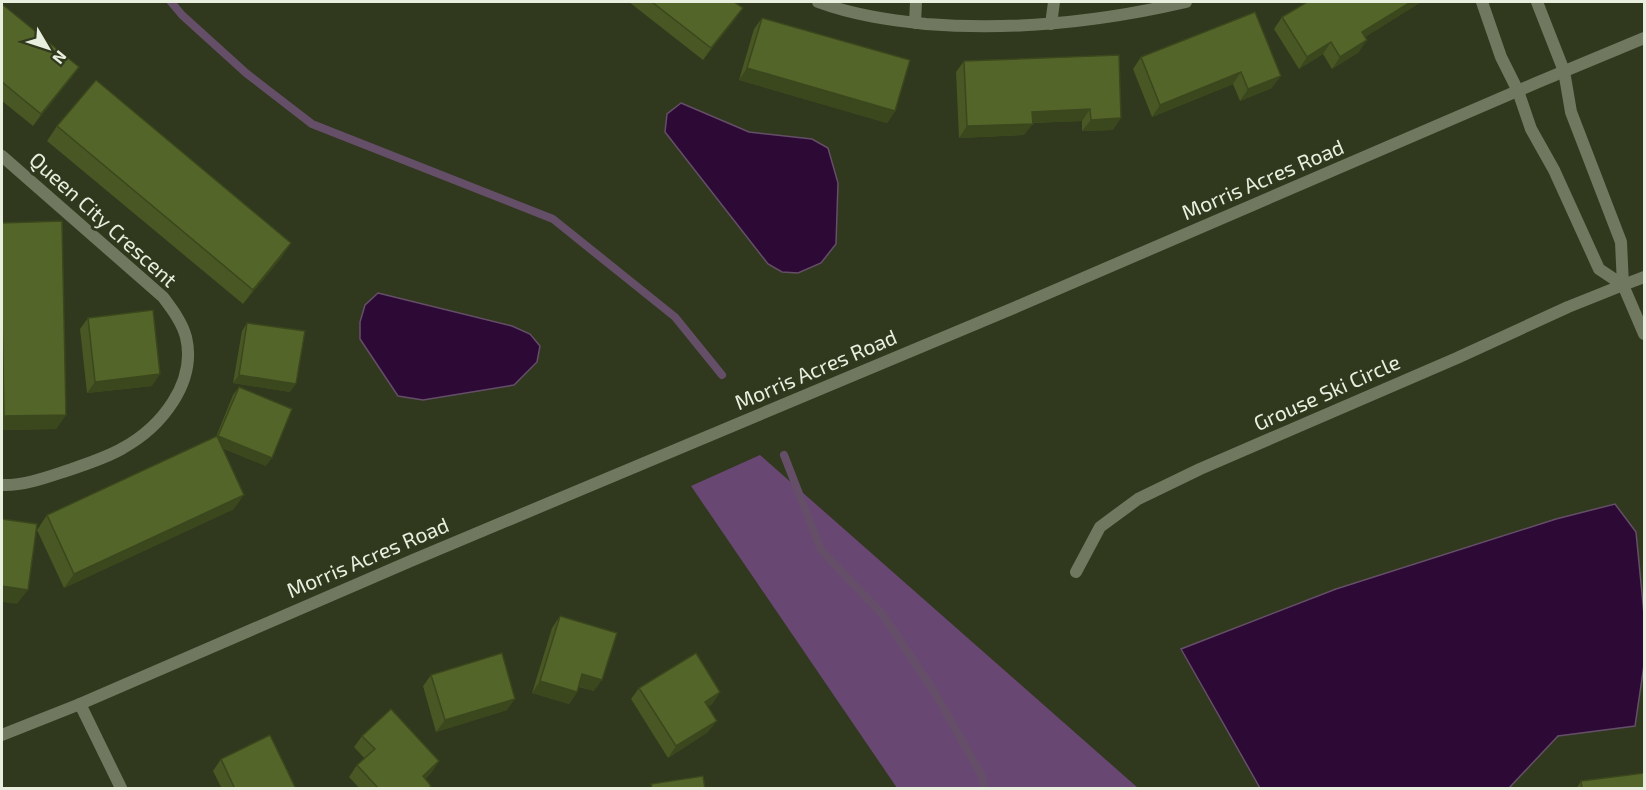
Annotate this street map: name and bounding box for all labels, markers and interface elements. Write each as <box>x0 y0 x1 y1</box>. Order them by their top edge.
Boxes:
north arrow <box>18 18 78 78</box>
text: N <box>49 47 71 68</box>
street label: Morris Acres Road <box>1178 133 1347 224</box>
street label: Queen City Crescent <box>25 146 183 292</box>
street label: Morris Acres Road <box>731 323 900 414</box>
street label: Grouse Ski Circle <box>1249 348 1403 435</box>
street label: Morris Acres Road <box>283 511 452 602</box>

